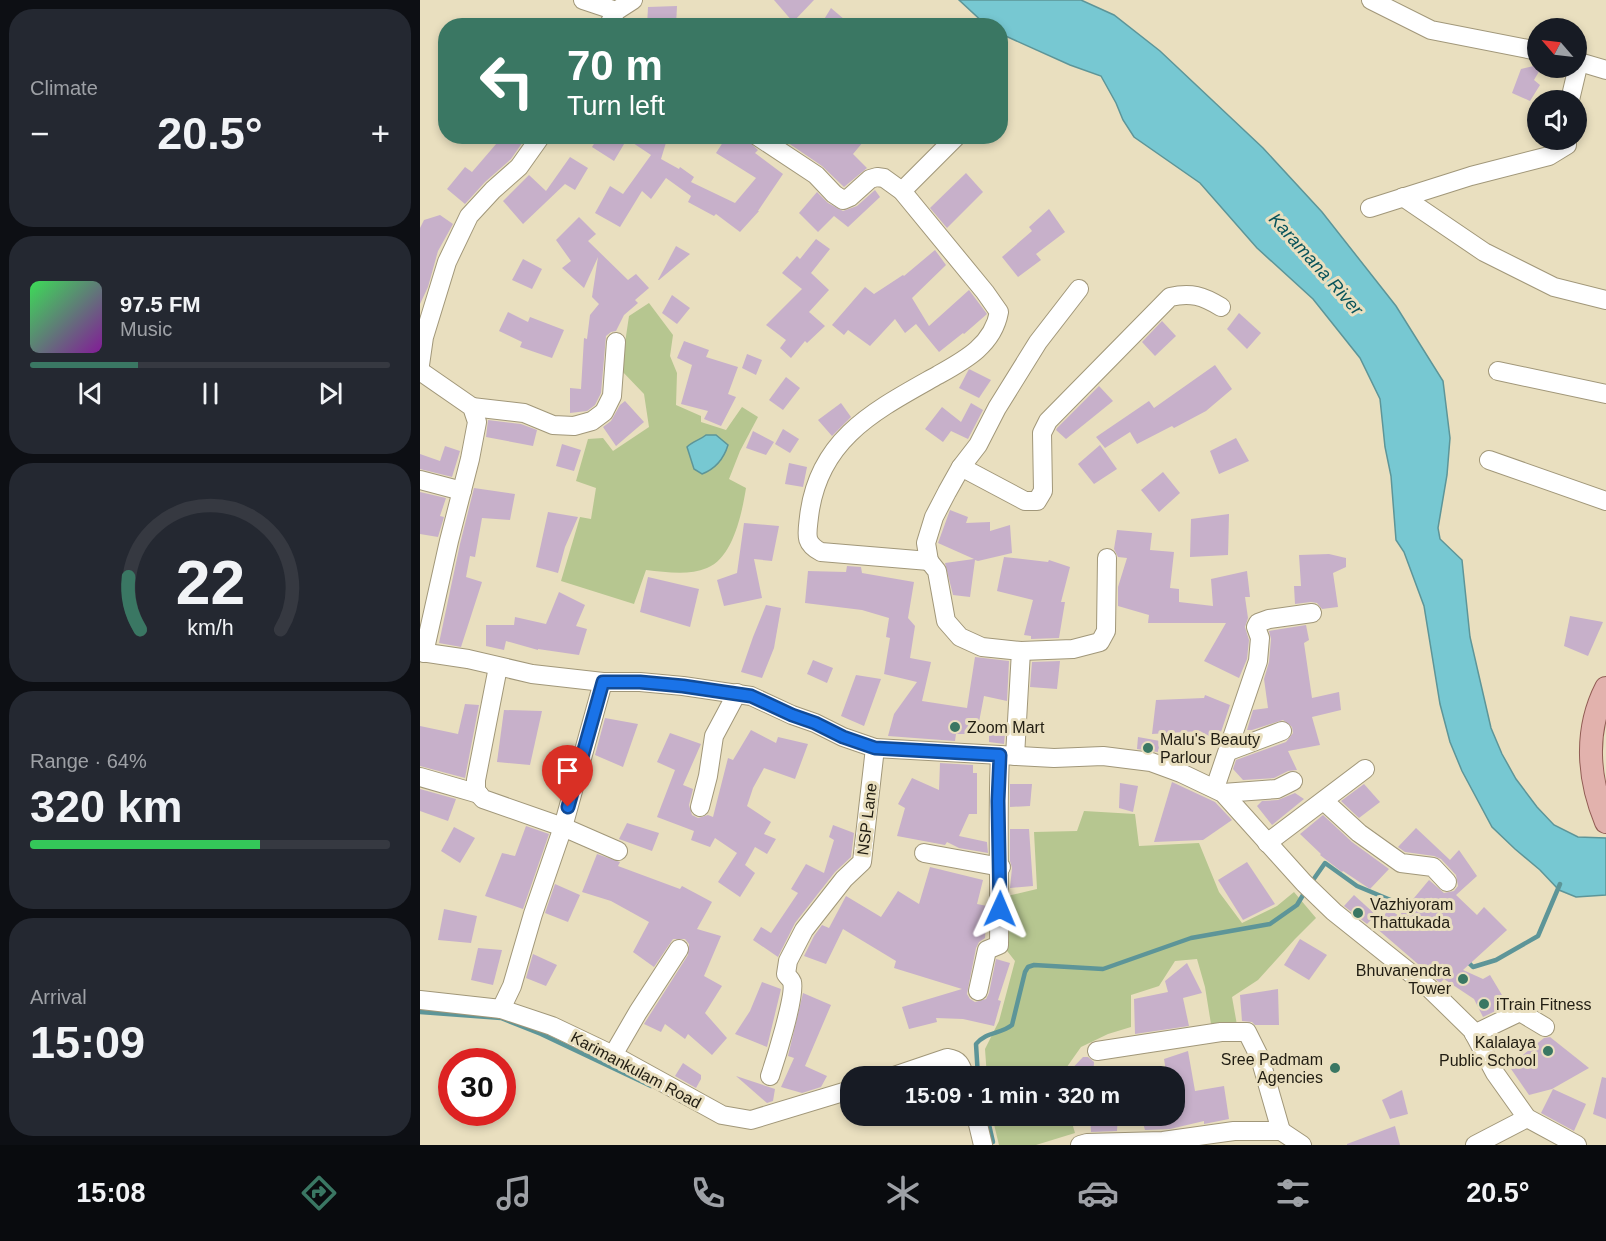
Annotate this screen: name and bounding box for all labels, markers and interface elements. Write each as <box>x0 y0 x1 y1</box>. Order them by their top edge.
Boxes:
north arrow <box>1527 18 1587 78</box>
map controls <box>1527 18 1587 150</box>
icon: left <box>468 42 546 120</box>
text: 70 m <box>567 42 663 89</box>
text: Climate <box>30 77 98 99</box>
button: sound <box>1527 90 1587 150</box>
text: Turn left <box>567 91 665 121</box>
text: 20.5° <box>157 108 263 159</box>
text: − <box>30 115 49 152</box>
text: + <box>371 115 390 152</box>
water label: Karamana River <box>1265 209 1368 320</box>
text: 97.5 FM <box>120 292 201 317</box>
text: Music <box>120 318 172 340</box>
icon: previous <box>74 377 107 410</box>
icon: pause <box>194 377 227 410</box>
icon: next <box>314 377 347 410</box>
text: 22 <box>175 548 245 617</box>
text: km/h <box>187 616 233 640</box>
place label: Zoom Mart <box>967 719 1045 736</box>
marker: Zoom Mart <box>948 720 962 734</box>
place label: Malu's Beauty Parlour <box>1160 731 1260 766</box>
marker: Malu's Beauty Parlour <box>1141 741 1155 755</box>
pin <box>542 745 593 807</box>
text: Range · 64% <box>30 750 147 772</box>
icon: arrive <box>551 754 584 787</box>
text: 320 km <box>30 781 183 832</box>
street label: NSP Lane <box>854 782 880 856</box>
position arrow <box>968 877 1032 941</box>
place label: Vazhiyoram Thattukada <box>1370 896 1453 931</box>
marker: Vazhiyoram Thattukada <box>1351 906 1365 920</box>
place label: Bhuvanendra Tower <box>1356 962 1452 997</box>
marker: Bhuvanendra Tower <box>1456 972 1470 986</box>
text: Arrival <box>30 986 87 1008</box>
place label: iTrain Fitness <box>1496 996 1591 1013</box>
marker: iTrain Fitness <box>1477 997 1491 1011</box>
text: 15:09 <box>30 1017 145 1068</box>
street label: Karimankulam Road <box>568 1028 704 1112</box>
place label: Kalalaya Public School <box>1439 1034 1536 1069</box>
marker: Kalalaya Public School <box>1541 1044 1555 1058</box>
speed limit sign: 30 <box>438 1048 516 1126</box>
place label: Sree Padmam Agencies <box>1221 1051 1323 1086</box>
marker: Sree Padmam Agencies <box>1328 1061 1342 1075</box>
text: 15:09 · 1 min · 320 m <box>905 1083 1120 1108</box>
icon: directions <box>298 1172 340 1214</box>
icon: music <box>493 1172 535 1214</box>
icon: phone <box>687 1172 729 1214</box>
icon: climate <box>882 1172 924 1214</box>
icon: car <box>1077 1172 1119 1214</box>
icon: filters <box>1272 1172 1314 1214</box>
text: 15:08 <box>76 1178 145 1208</box>
text: 20.5° <box>1466 1178 1530 1208</box>

